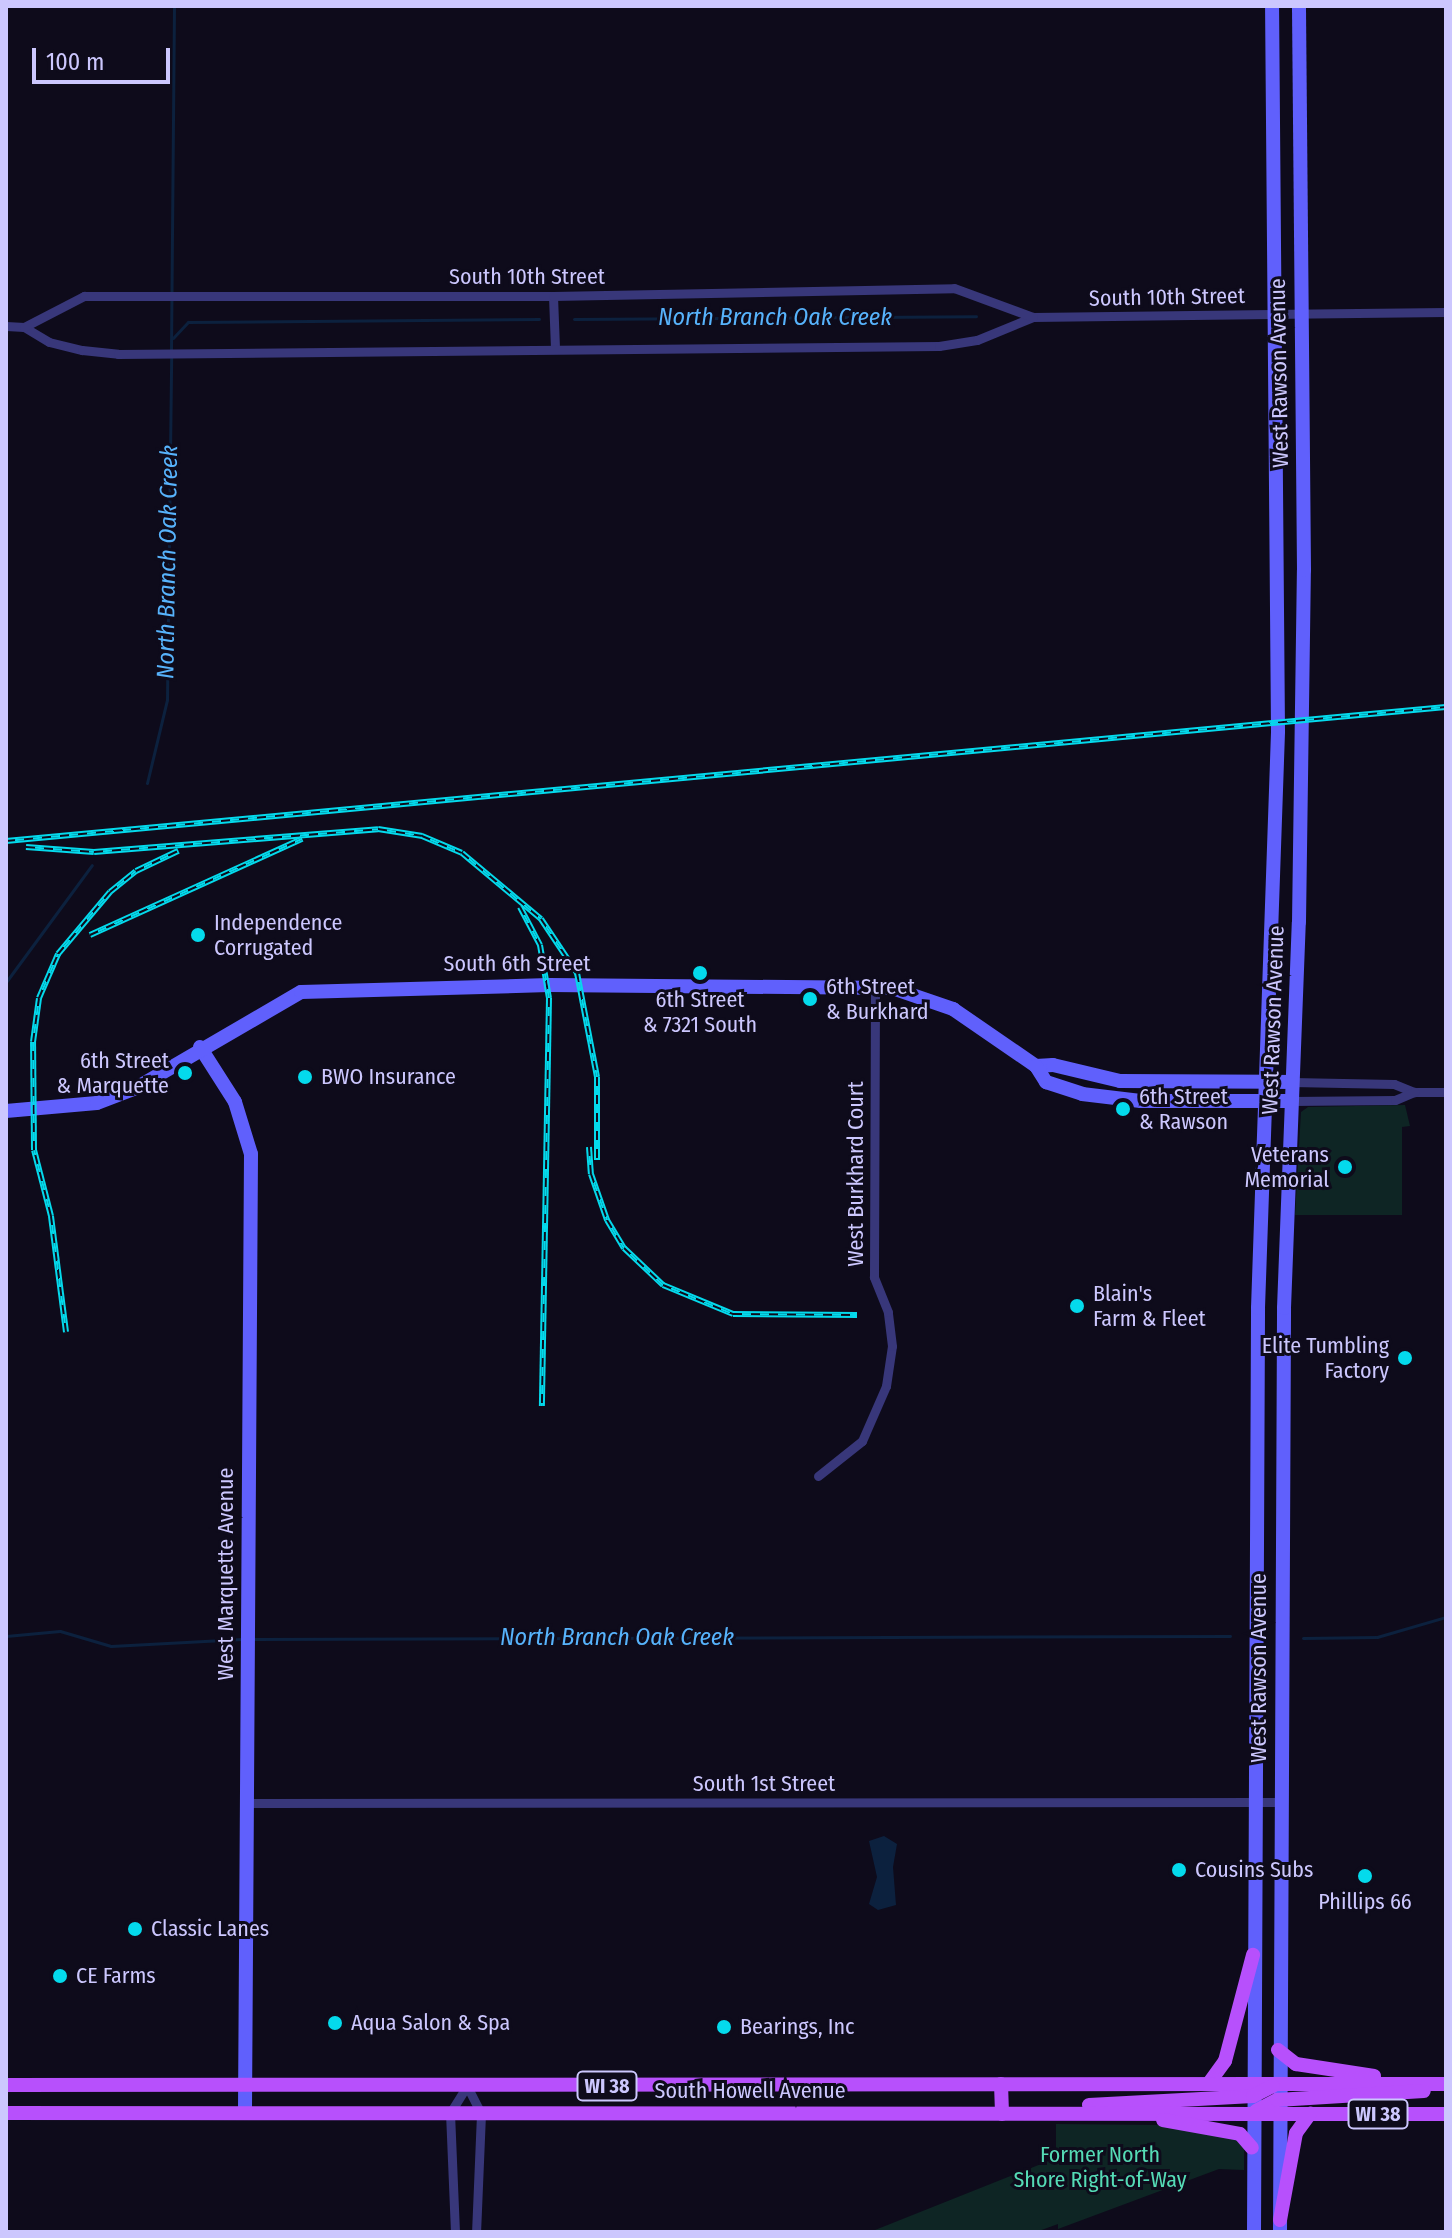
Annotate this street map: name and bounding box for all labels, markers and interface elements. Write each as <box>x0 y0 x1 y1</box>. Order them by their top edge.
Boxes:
scale bar <box>36 32 174 82</box>
text: 100 m <box>46 48 104 76</box>
street label: South 10th Street <box>449 264 605 290</box>
street label: West Rawson Avenue <box>1264 278 1294 468</box>
street label: South 10th Street <box>1089 282 1245 312</box>
water label: North Branch Oak Creek <box>658 304 892 332</box>
water label: North Branch Oak Creek <box>152 445 184 679</box>
place label: Independence Corrugated <box>214 909 342 960</box>
street label: West Rawson Avenue <box>1257 925 1289 1115</box>
marker: Independence Corrugated <box>189 926 207 944</box>
street label: South 6th Street <box>444 951 590 977</box>
marker: 6th Street & 7321 South <box>691 964 709 982</box>
place label: 6th Street & Burkhard <box>826 973 928 1024</box>
place label: 6th Street & 7321 South <box>643 986 757 1038</box>
marker: 6th Street & Burkhard <box>801 990 819 1008</box>
place label: 6th Street & Marquette <box>57 1047 169 1098</box>
marker: 6th Street & Marquette <box>176 1064 194 1082</box>
place label: BWO Insurance <box>321 1064 456 1090</box>
marker: BWO Insurance <box>296 1068 314 1086</box>
street label: West Burkhard Court <box>843 1081 869 1267</box>
place label: 6th Street & Rawson <box>1139 1083 1228 1134</box>
marker: 6th Street & Rawson <box>1114 1100 1132 1118</box>
place label: Veterans Memorial <box>1244 1141 1329 1192</box>
marker: Veterans Memorial <box>1336 1158 1354 1176</box>
place label: Blain's Farm & Fleet <box>1093 1280 1206 1332</box>
marker: Blain's Farm & Fleet <box>1068 1297 1086 1315</box>
place label: Elite Tumbling Factory <box>1262 1332 1389 1384</box>
marker: Elite Tumbling Factory <box>1396 1349 1414 1367</box>
street label: West Marquette Avenue <box>213 1468 239 1680</box>
street label: West Rawson Avenue <box>1246 1573 1272 1763</box>
water label: North Branch Oak Creek <box>500 1624 734 1652</box>
street label: South 1st Street <box>693 1771 835 1797</box>
place label: Cousins Subs <box>1195 1857 1313 1883</box>
marker: Cousins Subs <box>1170 1861 1188 1879</box>
marker: Phillips 66 <box>1356 1867 1374 1885</box>
place label: Phillips 66 <box>1318 1889 1412 1915</box>
place label: Classic Lanes <box>151 1916 269 1942</box>
marker: Classic Lanes <box>126 1920 144 1938</box>
place label: CE Farms <box>76 1963 156 1989</box>
marker: CE Farms <box>51 1967 69 1985</box>
place label: Aqua Salon & Spa <box>351 2010 510 2036</box>
marker: Aqua Salon & Spa <box>326 2014 344 2032</box>
place label: Bearings, Inc <box>740 2014 854 2040</box>
marker: Bearings, Inc <box>715 2018 733 2036</box>
road number: WI 38 <box>575 2070 639 2102</box>
street label: South Howell Avenue <box>654 2078 846 2104</box>
road number: WI 38 <box>1346 2098 1410 2130</box>
park label: Former North Shore Right-of-Way <box>1013 2141 1187 2192</box>

